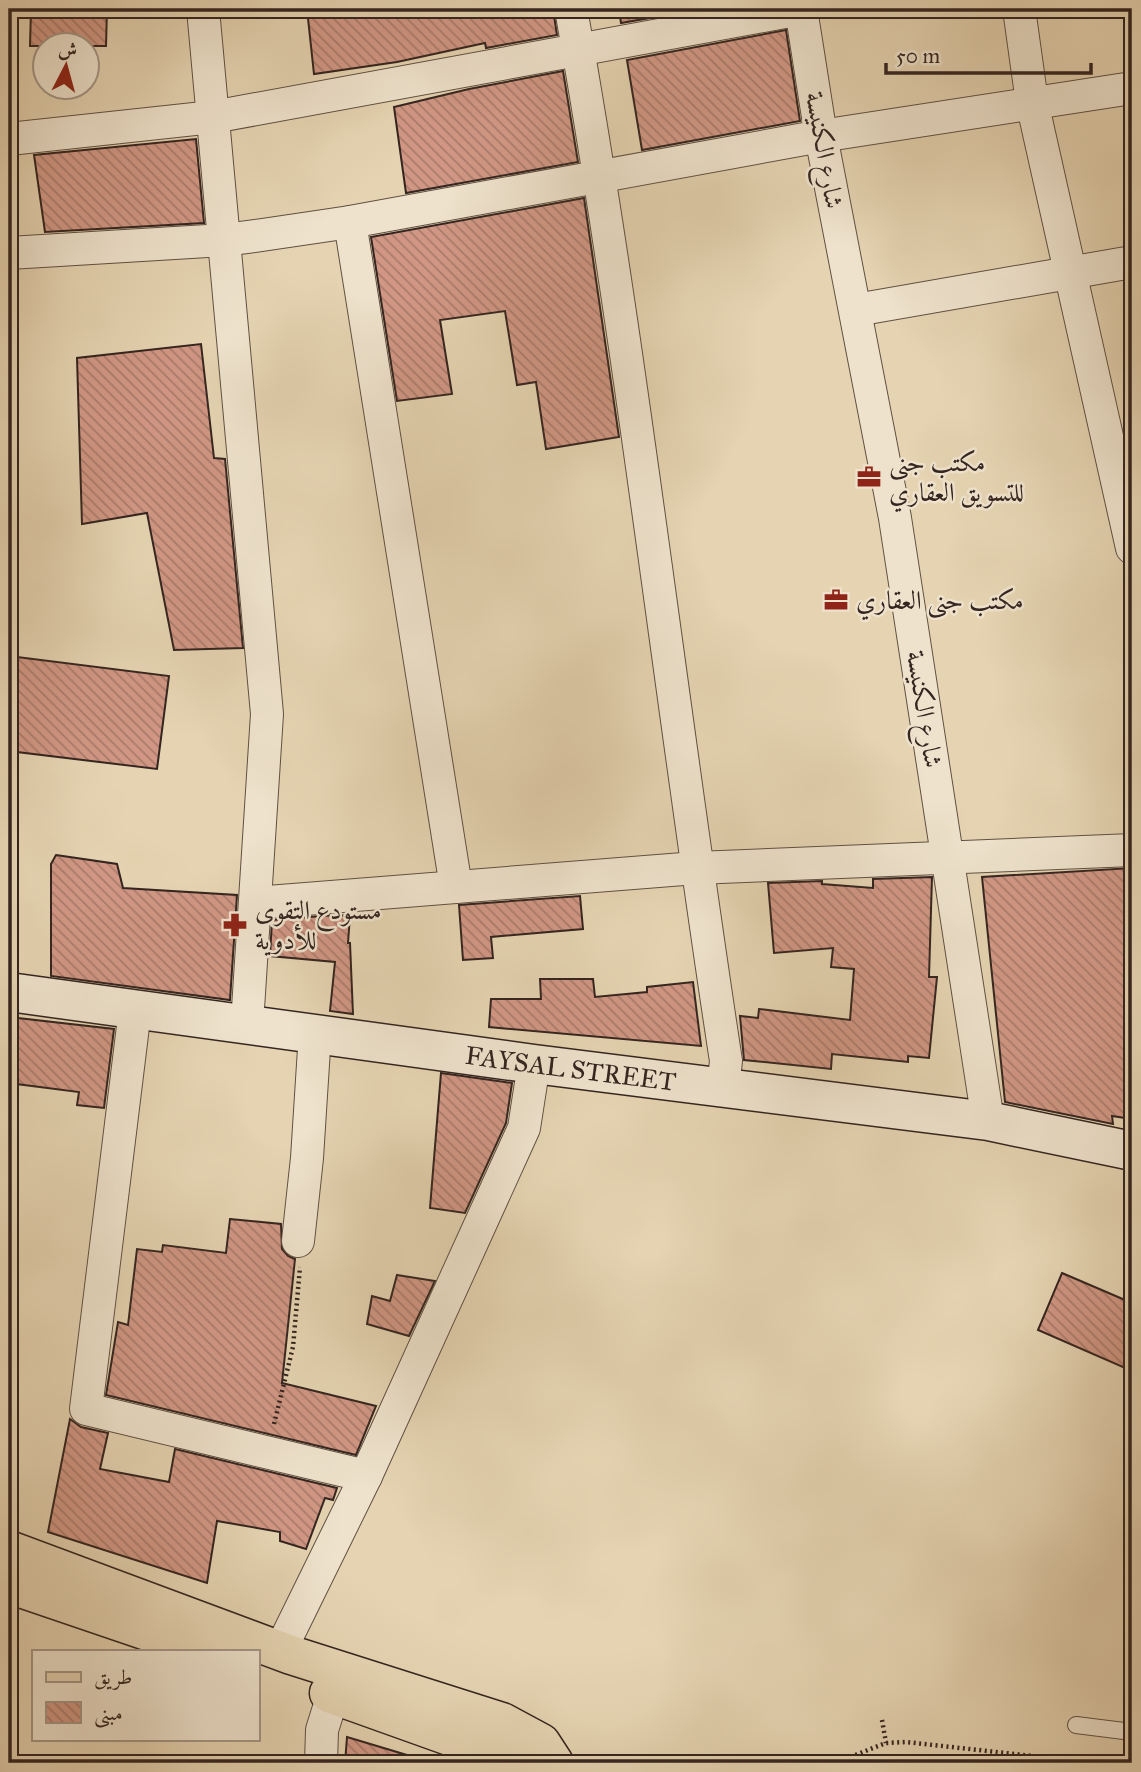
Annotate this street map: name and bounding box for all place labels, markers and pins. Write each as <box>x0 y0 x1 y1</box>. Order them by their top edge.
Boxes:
place label: مكتب جنى للتسويق العقاري <box>889 446 1024 513</box>
office icon: مكتب جنى للتسويق العقاري <box>855 463 883 491</box>
place label: مكتب جنى العقاري <box>856 584 1024 621</box>
office icon: مكتب جنى العقاري <box>822 586 850 614</box>
place label: مستودع التقوى للأدوية <box>255 894 382 956</box>
pharmacy icon: مستودع التقوى للأدوية <box>221 911 249 939</box>

